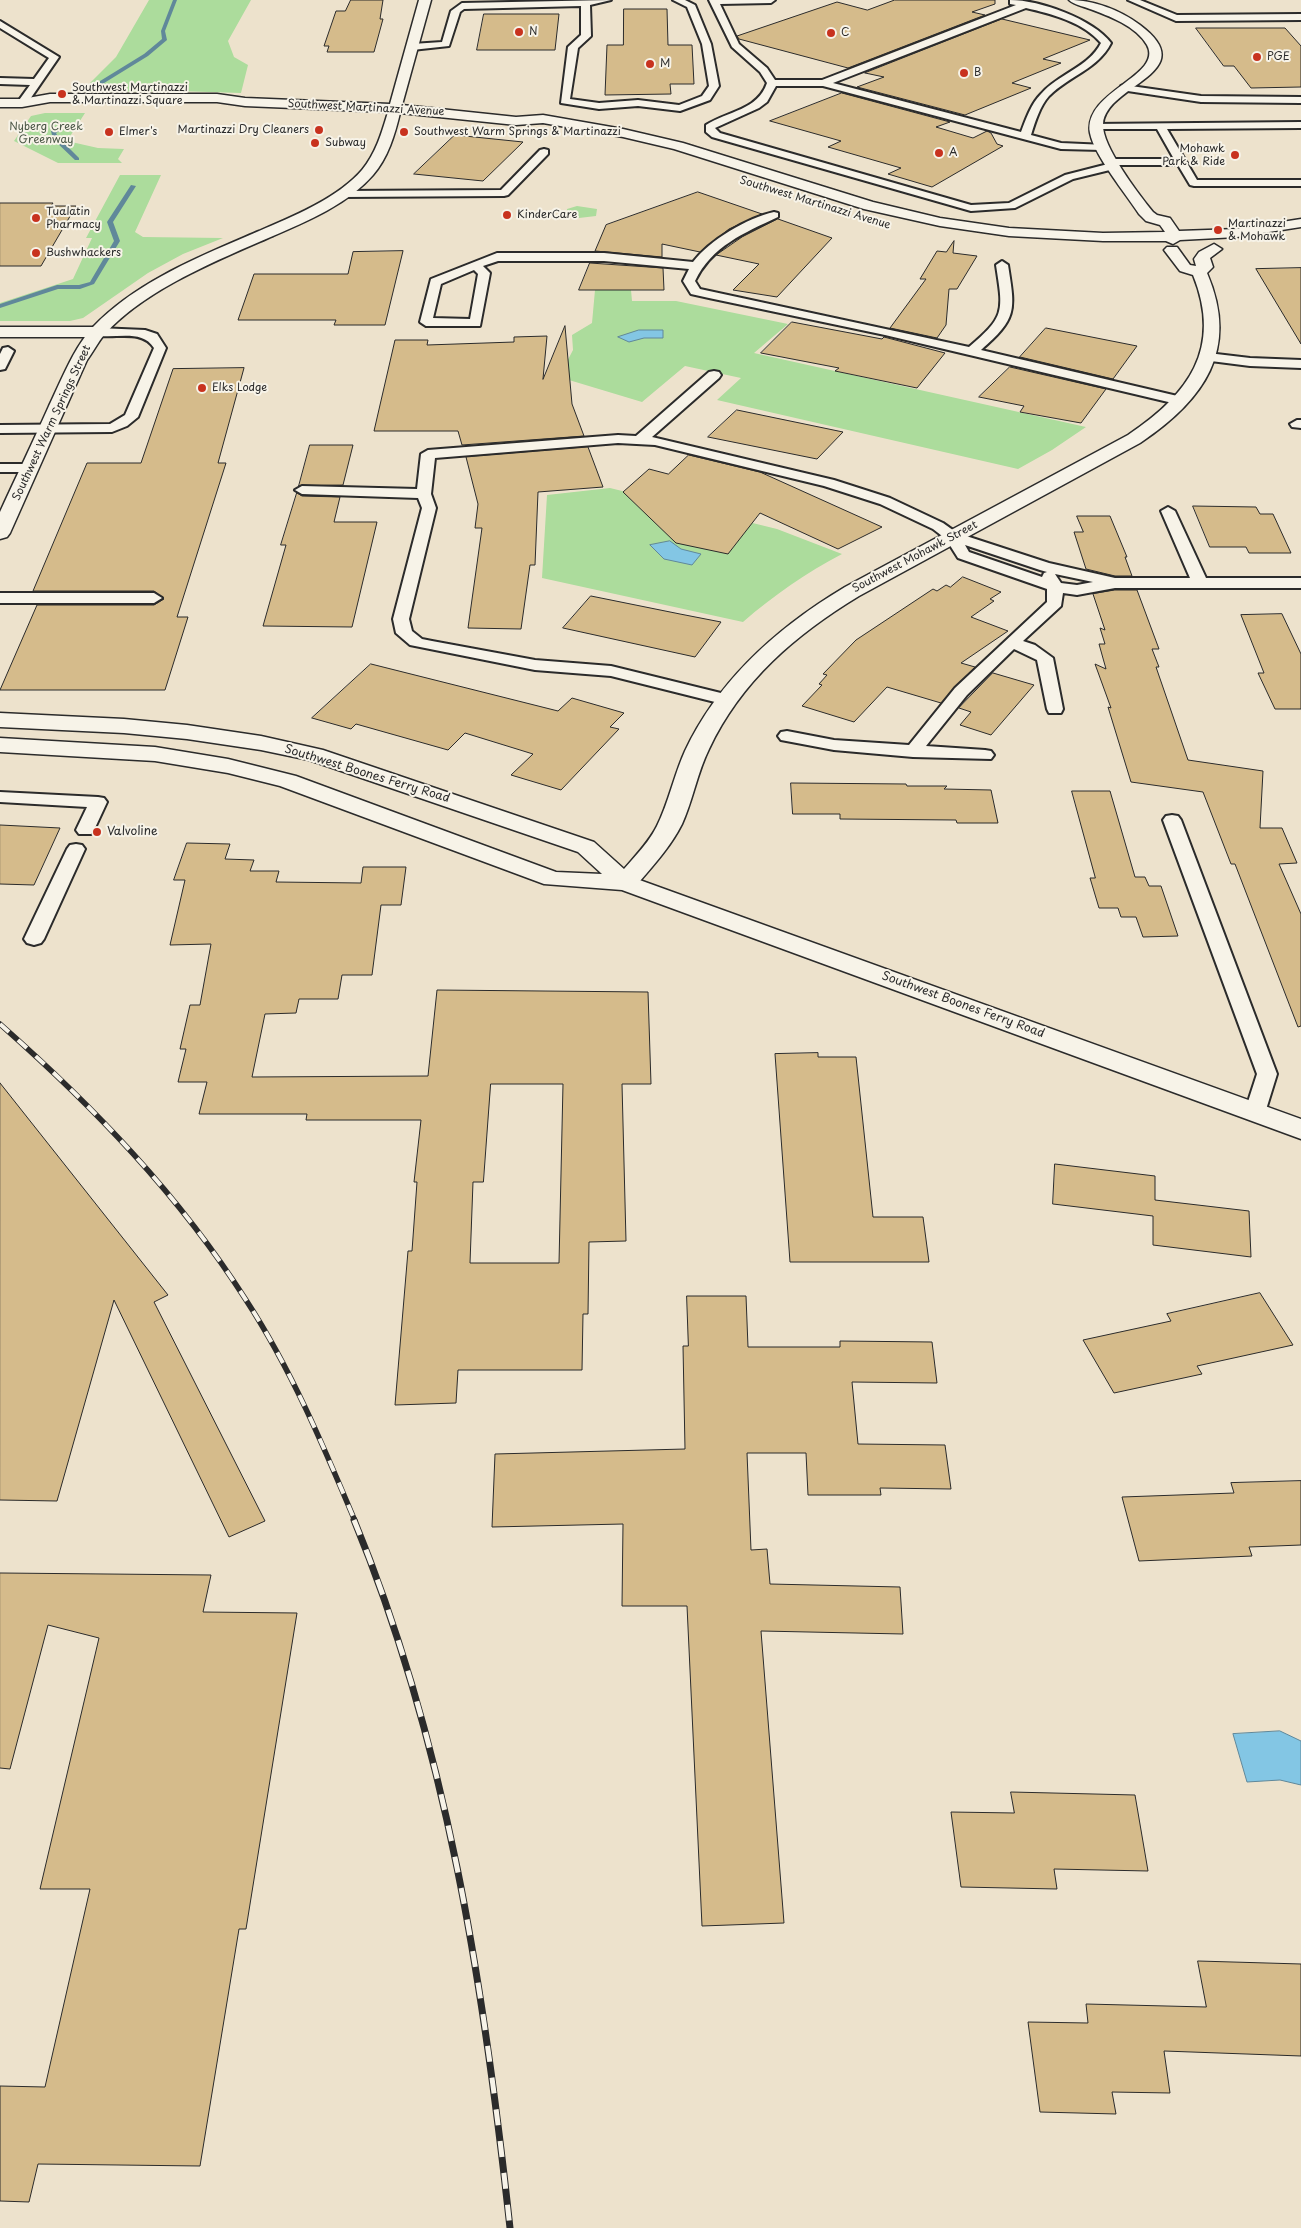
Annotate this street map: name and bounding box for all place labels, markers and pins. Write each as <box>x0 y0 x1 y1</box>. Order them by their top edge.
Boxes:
place label: N <box>529 25 538 39</box>
marker: N <box>513 26 525 38</box>
place label: C <box>841 26 849 40</box>
marker: C <box>825 27 837 39</box>
place label: PGE <box>1267 50 1290 64</box>
marker: PGE <box>1251 51 1263 63</box>
place label: M <box>660 57 670 71</box>
marker: M <box>644 58 656 70</box>
place label: B <box>974 66 981 80</box>
marker: B <box>958 67 970 79</box>
place label: Southwest Martinazzi & Martinazzi Square <box>72 81 188 107</box>
marker: Southwest Martinazzi & Martinazzi Square <box>56 88 68 100</box>
place label: Martinazzi Dry Cleaners <box>178 123 309 137</box>
marker: Martinazzi Dry Cleaners <box>313 124 325 136</box>
place label: Elmer's <box>119 125 157 139</box>
place label: Southwest Warm Springs & Martinazzi <box>414 125 621 139</box>
marker: Elmer's <box>103 126 115 138</box>
marker: Southwest Warm Springs & Martinazzi <box>398 126 410 138</box>
place label: Subway <box>325 136 366 150</box>
marker: Subway <box>309 137 321 149</box>
place label: Mohawk Park & Ride <box>1162 142 1225 168</box>
place label: A <box>949 146 957 160</box>
marker: A <box>933 147 945 159</box>
marker: Mohawk Park & Ride <box>1229 149 1241 161</box>
place label: Tualatin Pharmacy <box>46 205 101 231</box>
place label: KinderCare <box>517 208 577 222</box>
marker: KinderCare <box>501 209 513 221</box>
marker: Tualatin Pharmacy <box>30 212 42 224</box>
place label: Martinazzi & Mohawk <box>1228 217 1286 243</box>
marker: Martinazzi & Mohawk <box>1212 224 1224 236</box>
place label: Bushwhackers <box>46 246 121 260</box>
marker: Bushwhackers <box>30 247 42 259</box>
place label: Elks Lodge <box>212 381 267 395</box>
marker: Elks Lodge <box>196 382 208 394</box>
place label: Valvoline <box>107 825 158 839</box>
marker: Valvoline <box>91 826 103 838</box>

